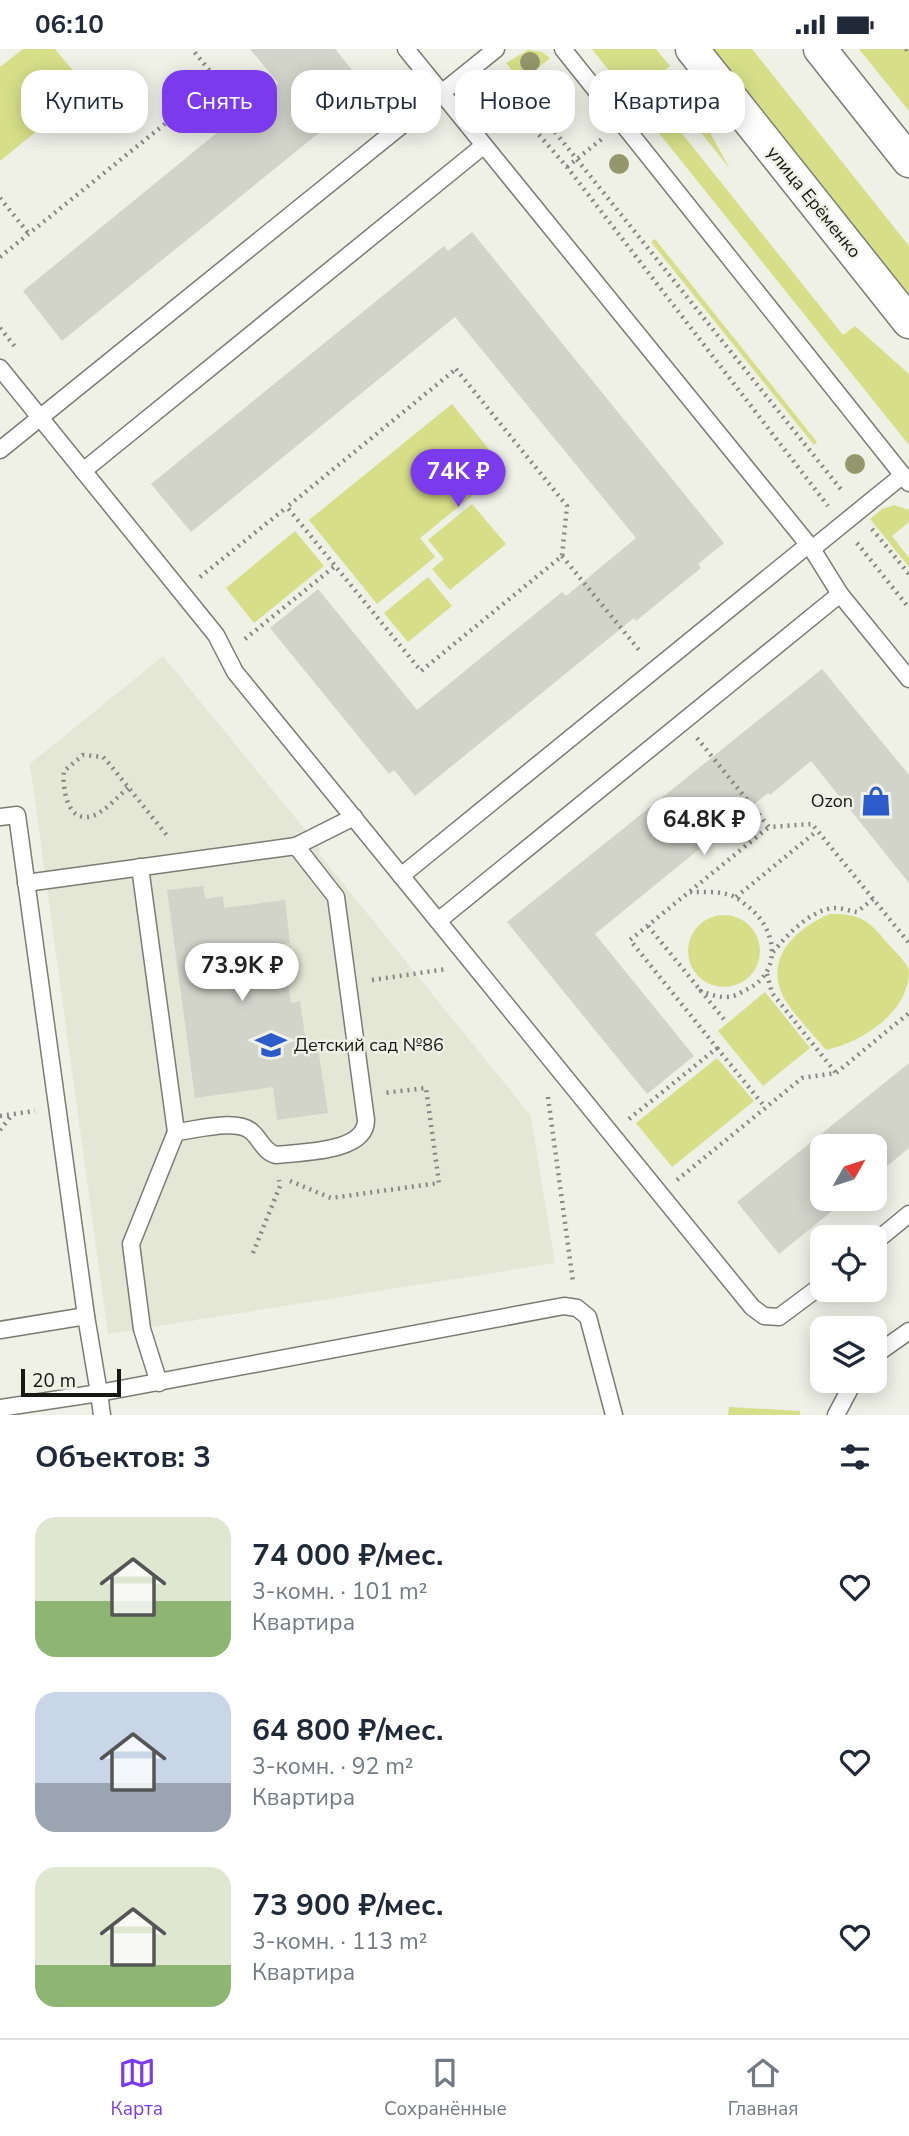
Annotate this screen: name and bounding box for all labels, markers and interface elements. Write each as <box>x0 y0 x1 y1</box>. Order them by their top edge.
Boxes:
text: 06:10 <box>35 7 104 42</box>
chip: Купить <box>21 70 148 133</box>
chip: Снять <box>162 70 277 133</box>
chip: Фильтры <box>291 70 441 133</box>
chip: Новое <box>455 70 575 133</box>
chip: Квартира <box>589 70 745 133</box>
street label: улица Ерёменко <box>761 141 867 263</box>
pin: 74K ₽ <box>409 449 507 509</box>
text: 74K ₽ <box>427 456 489 487</box>
shop icon: Ozon <box>859 784 893 818</box>
place label: Ozon <box>811 789 853 813</box>
pin: 64.8K ₽ <box>639 797 769 857</box>
text: 64.8K ₽ <box>663 804 745 835</box>
pin: 73.9K ₽ <box>177 943 307 1003</box>
text: 73.9K ₽ <box>201 950 283 981</box>
school or university icon: Детский сад №86 <box>254 1028 288 1062</box>
place label: Детский сад №86 <box>294 1033 444 1057</box>
north arrow <box>810 1134 887 1211</box>
map controls <box>810 1134 887 1393</box>
button: locate <box>810 1225 887 1302</box>
button: layers <box>810 1316 887 1393</box>
scale bar <box>21 1366 121 1398</box>
text: 20 m <box>32 1368 76 1394</box>
text: Объектов: 3 <box>35 1437 211 1478</box>
icon: filters <box>836 1438 874 1476</box>
text: 74 000 ₽/мес. <box>252 1535 443 1576</box>
icon: home <box>91 1545 175 1629</box>
icon: heart <box>836 1568 874 1606</box>
text: 3-комн. · 101 m² <box>252 1576 427 1607</box>
text: Квартира <box>252 1607 355 1638</box>
text: 64 800 ₽/мес. <box>252 1710 443 1751</box>
icon: home <box>91 1720 175 1804</box>
icon: heart <box>836 1743 874 1781</box>
text: 3-комн. · 92 m² <box>252 1751 414 1782</box>
text: Квартира <box>252 1782 355 1813</box>
text: 73 900 ₽/мес. <box>252 1885 443 1926</box>
icon: home <box>91 1895 175 1979</box>
icon: heart <box>836 1918 874 1956</box>
text: 3-комн. · 113 m² <box>252 1926 427 1957</box>
text: Квартира <box>252 1957 355 1988</box>
tab: Карта <box>111 2054 163 2122</box>
tab: Сохранённые <box>384 2054 507 2122</box>
tab: Главная <box>728 2054 798 2122</box>

